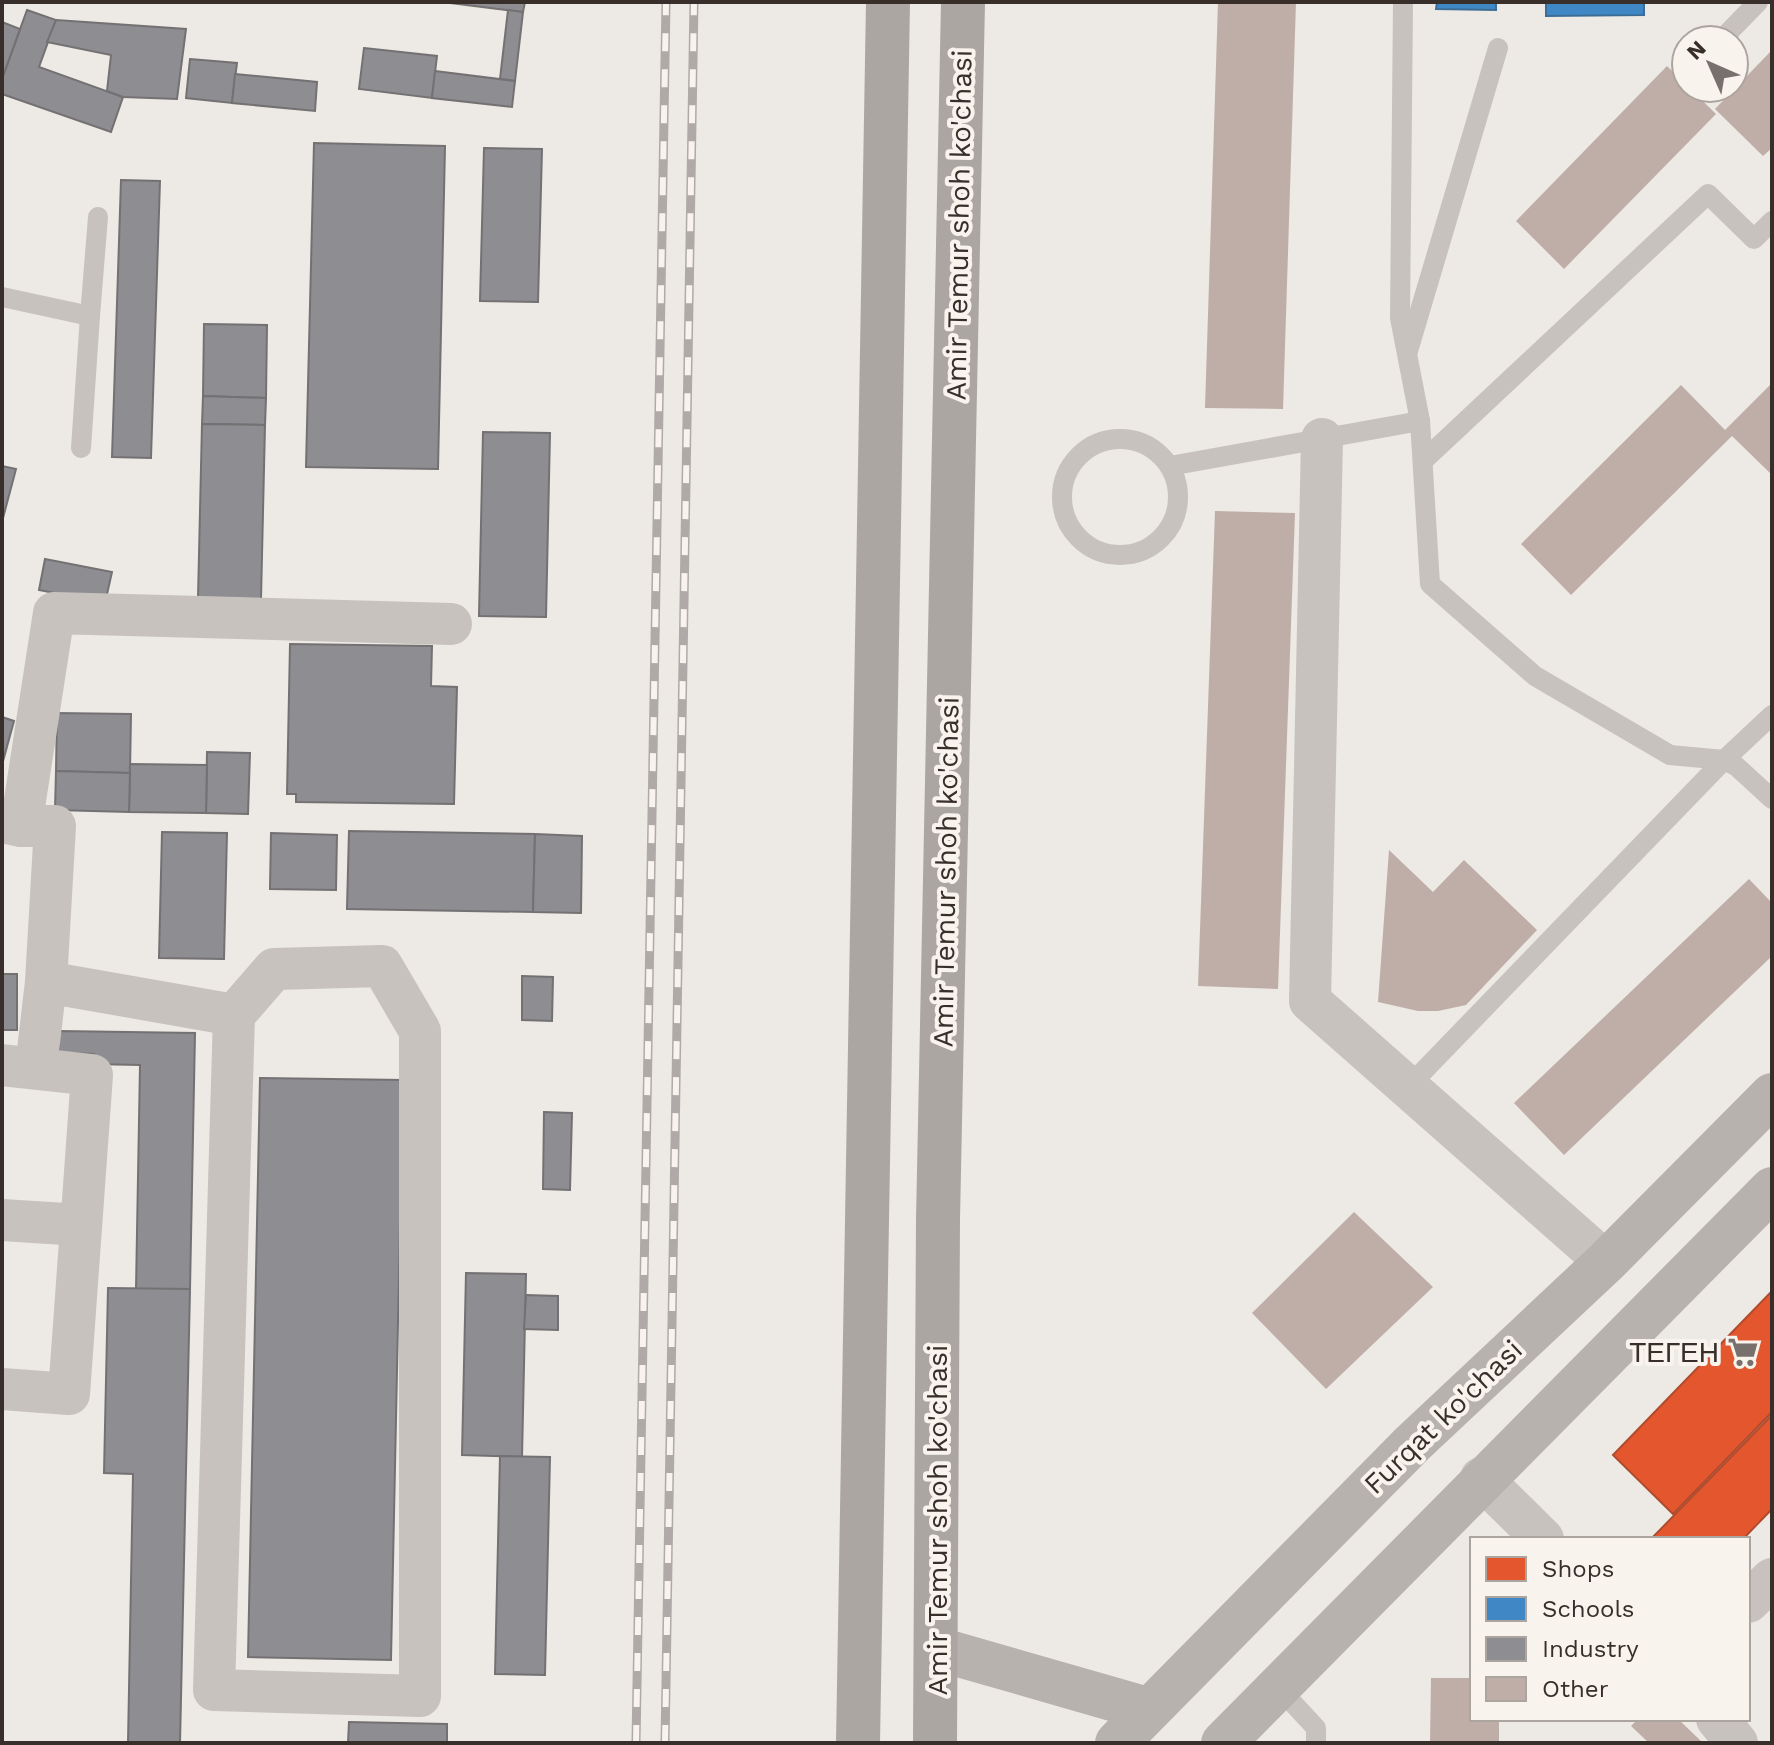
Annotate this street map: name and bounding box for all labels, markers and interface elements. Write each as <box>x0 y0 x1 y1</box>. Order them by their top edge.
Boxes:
north arrow <box>1670 24 1750 104</box>
text: N <box>1682 36 1711 65</box>
street label: Amir Temur shoh ko'chasi <box>939 49 979 401</box>
street label: Amir Temur shoh ko'chasi <box>926 696 966 1048</box>
street label: Furqat ko'chasi <box>1357 1333 1529 1501</box>
supermarket icon: ТЕГЕН <box>1726 1335 1760 1369</box>
place label: ТЕГЕН <box>1629 1336 1719 1369</box>
street label: Amir Temur shoh ko'chasi <box>921 1345 954 1695</box>
legend <box>1470 1537 1750 1721</box>
text: Shops <box>1542 1555 1614 1583</box>
text: Schools <box>1542 1595 1634 1623</box>
text: Industry <box>1542 1635 1639 1663</box>
text: Other <box>1542 1675 1609 1703</box>

